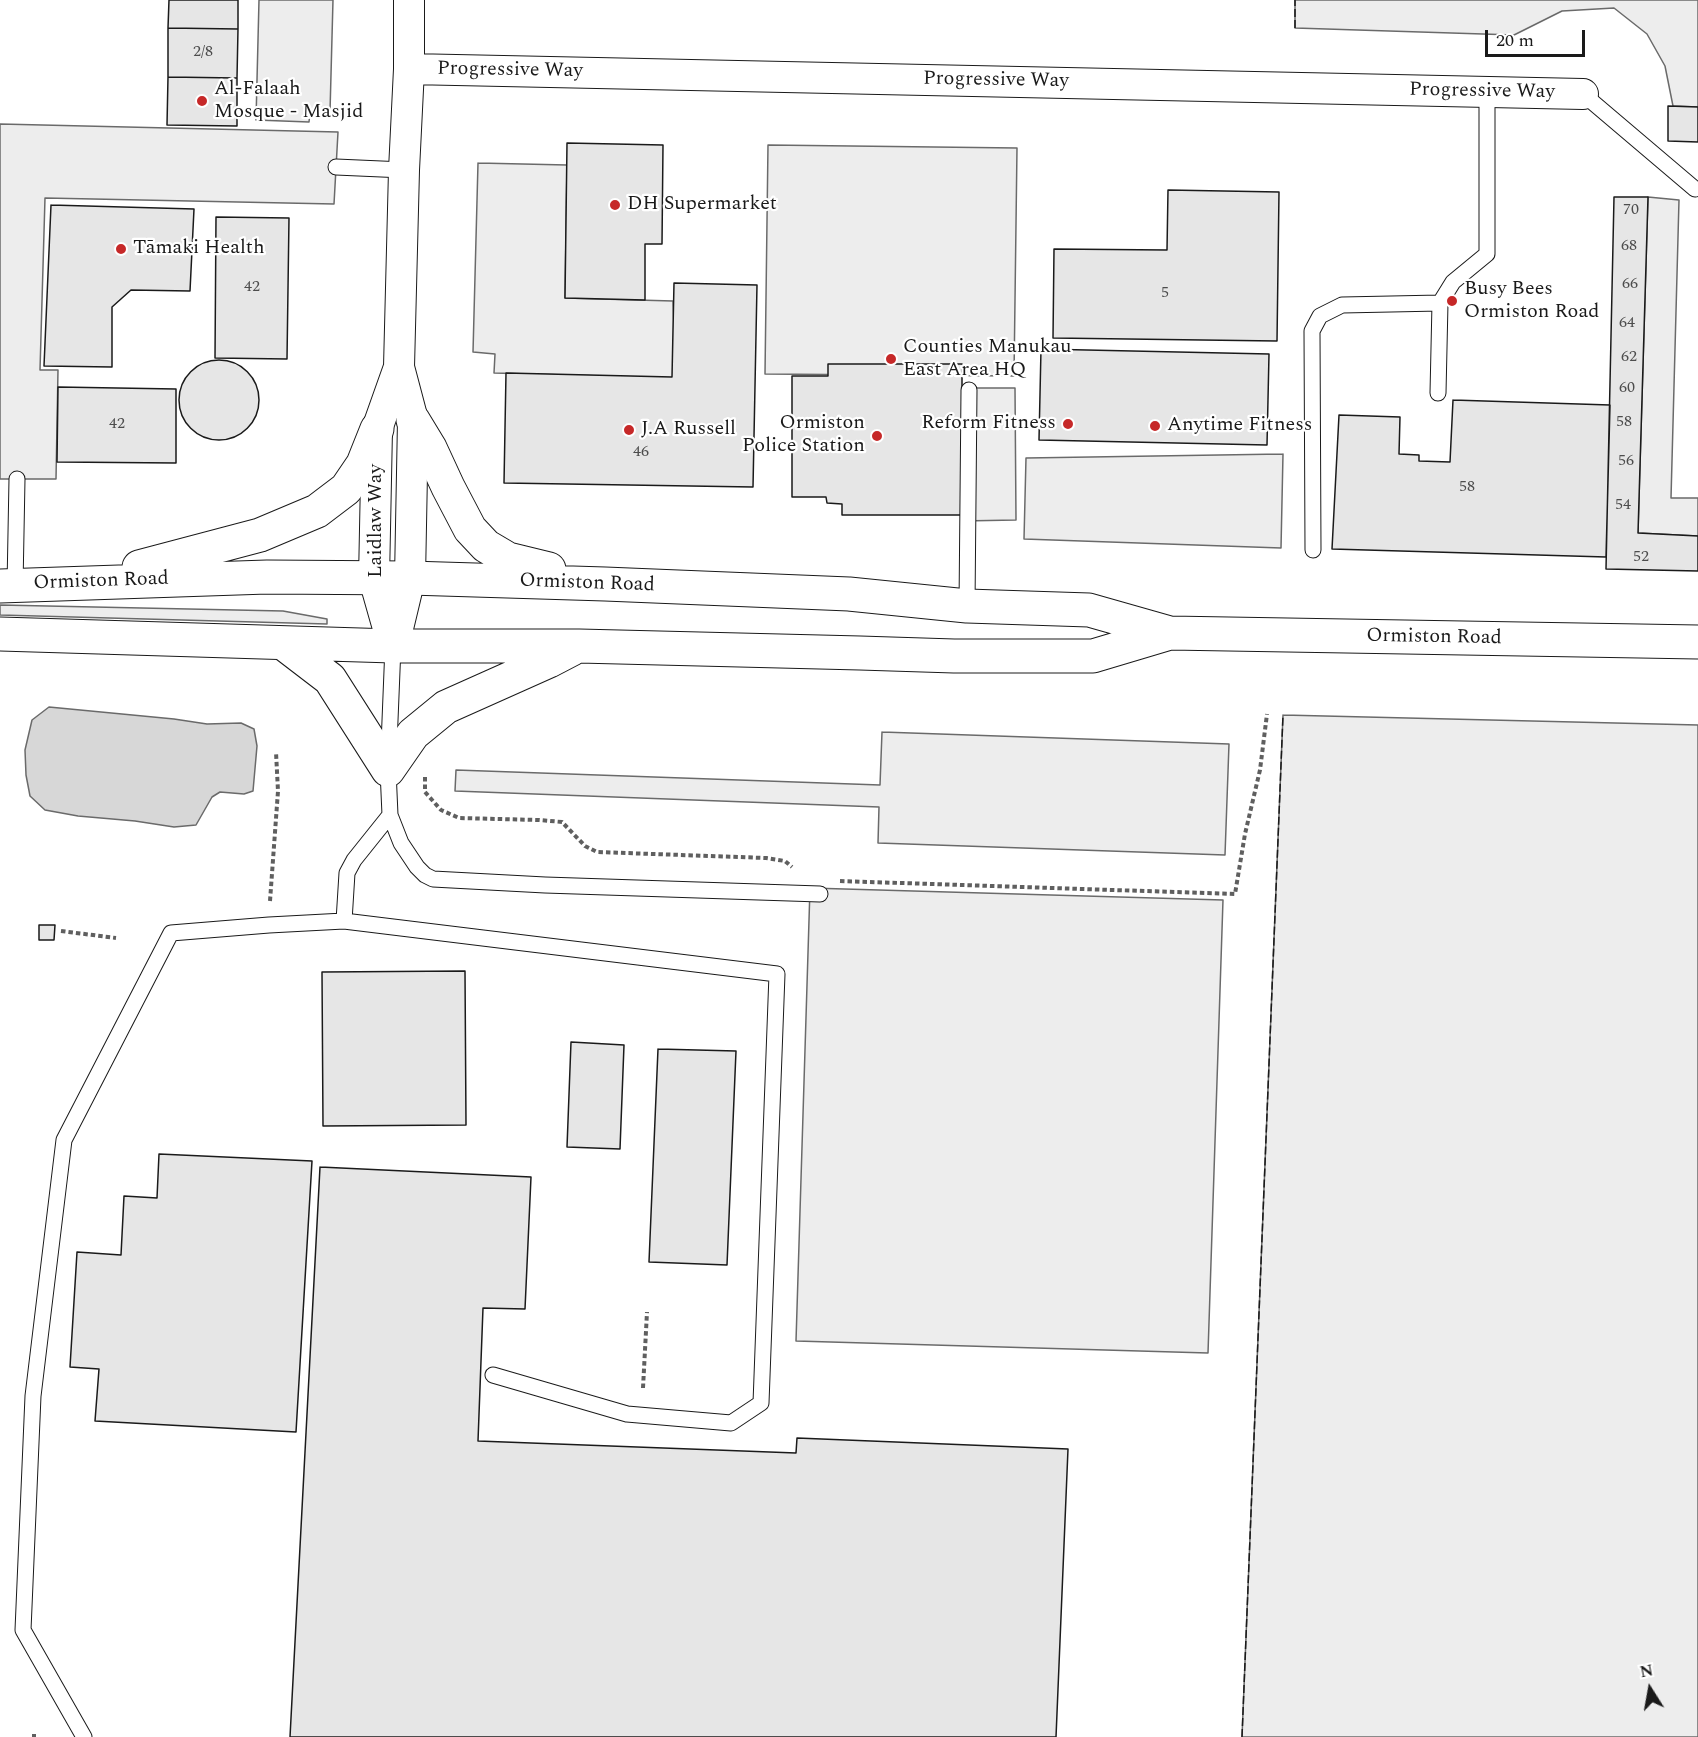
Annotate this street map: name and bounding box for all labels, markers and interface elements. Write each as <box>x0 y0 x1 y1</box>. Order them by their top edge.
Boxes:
scale bar <box>1488 18 1588 56</box>
text: 20 m <box>1496 27 1534 54</box>
house number: 2/8 <box>193 43 213 63</box>
street label: Progressive Way <box>437 58 583 84</box>
street label: Progressive Way <box>923 68 1069 94</box>
place label: Al-Falaah Mosque - Masjid <box>214 78 363 125</box>
street label: Progressive Way <box>1409 79 1555 105</box>
marker: Al-Falaah Mosque - Masjid <box>195 94 209 108</box>
place label: DH Supermarket <box>627 193 777 217</box>
marker: DH Supermarket <box>608 198 622 212</box>
house number: 70 <box>1623 201 1639 221</box>
place label: Tāmaki Health <box>133 237 265 261</box>
house number: 68 <box>1621 237 1637 257</box>
marker: Tāmaki Health <box>114 242 128 256</box>
house number: 66 <box>1622 275 1638 295</box>
house number: 42 <box>244 278 260 298</box>
place label: Busy Bees Ormiston Road <box>1464 278 1599 325</box>
house number: 5 <box>1161 284 1169 304</box>
marker: Busy Bees Ormiston Road <box>1445 294 1459 308</box>
house number: 64 <box>1619 314 1635 334</box>
place label: Counties Manukau East Area HQ <box>903 336 1072 383</box>
house number: 62 <box>1621 348 1637 368</box>
marker: Counties Manukau East Area HQ <box>884 352 898 366</box>
house number: 60 <box>1619 379 1635 399</box>
place label: Ormiston Police Station <box>742 412 865 459</box>
place label: Reform Fitness <box>921 412 1056 436</box>
house number: 58 <box>1616 413 1632 433</box>
place label: Anytime Fitness <box>1167 414 1312 438</box>
house number: 42 <box>109 415 125 435</box>
marker: Reform Fitness <box>1061 417 1075 431</box>
place label: J.A Russell <box>641 418 736 442</box>
marker: Anytime Fitness <box>1148 419 1162 433</box>
marker: J.A Russell <box>622 423 636 437</box>
marker: Ormiston Police Station <box>870 429 884 443</box>
house number: 46 <box>633 443 649 463</box>
house number: 56 <box>1618 452 1634 472</box>
street label: Laidlaw Way <box>365 464 389 578</box>
house number: 58 <box>1459 478 1475 498</box>
house number: 54 <box>1615 496 1631 516</box>
house number: 52 <box>1633 548 1649 568</box>
street label: Ormiston Road <box>33 568 169 596</box>
street label: Ormiston Road <box>519 570 655 598</box>
street label: Ormiston Road <box>1366 625 1502 651</box>
text: N <box>1638 1658 1655 1684</box>
north arrow <box>1620 1659 1680 1719</box>

